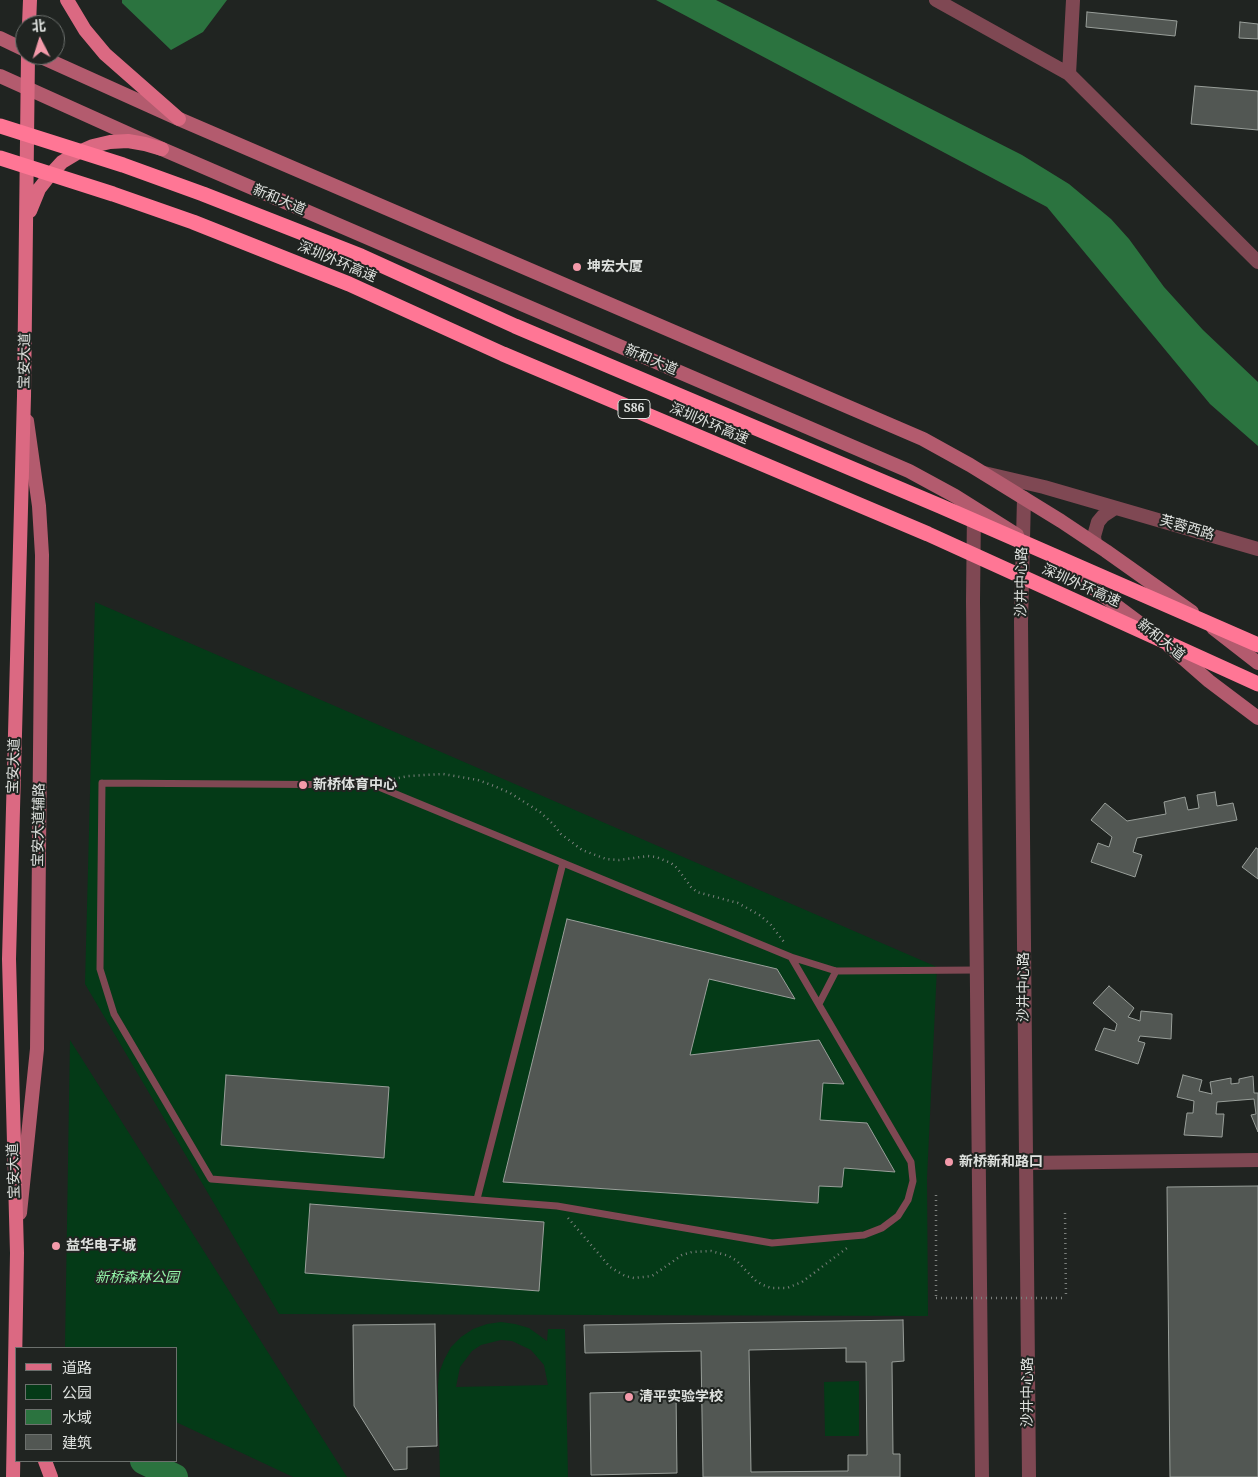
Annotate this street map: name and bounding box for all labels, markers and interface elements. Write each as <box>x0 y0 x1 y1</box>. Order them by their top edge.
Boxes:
north arrow <box>15 15 65 65</box>
text: 北 <box>31 15 47 36</box>
street label: 新和大道 <box>250 181 308 219</box>
street label: 深圳外环高速 <box>295 238 379 286</box>
place label: 坤宏大厦 <box>587 259 643 275</box>
marker: 坤宏大厦 <box>571 261 583 273</box>
street label: 宝安大道 <box>16 333 34 389</box>
street label: 新和大道 <box>622 341 680 379</box>
road number: S86 <box>618 399 650 418</box>
street label: 深圳外环高速 <box>667 400 751 448</box>
street label: 芙蓉西路 <box>1158 512 1216 544</box>
street label: 沙井中心路 <box>1013 547 1031 617</box>
street label: 深圳外环高速 <box>1039 561 1123 611</box>
street label: 新和大道 <box>1134 616 1188 664</box>
street label: 宝安大道 <box>5 738 23 794</box>
place label: 新桥体育中心 <box>313 777 397 793</box>
marker: 新桥体育中心 <box>297 779 309 791</box>
street label: 宝安大道辅路 <box>30 783 48 867</box>
street label: 沙井中心路 <box>1016 952 1032 1022</box>
street label: 宝安大道 <box>5 1143 23 1199</box>
place label: 新桥新和路口 <box>959 1154 1043 1170</box>
marker: 新桥新和路口 <box>943 1156 955 1168</box>
place label: 益华电子城 <box>66 1238 136 1254</box>
marker: 益华电子城 <box>50 1240 62 1252</box>
park label: 新桥森林公园 <box>95 1270 179 1286</box>
legend <box>15 1347 178 1462</box>
text: 道路 <box>62 1357 92 1377</box>
street label: 沙井中心路 <box>1020 1357 1036 1427</box>
text: 公园 <box>62 1382 92 1402</box>
place label: 清平实验学校 <box>639 1389 723 1405</box>
marker: 清平实验学校 <box>623 1391 635 1403</box>
text: 水域 <box>62 1407 92 1427</box>
text: 建筑 <box>62 1432 92 1452</box>

